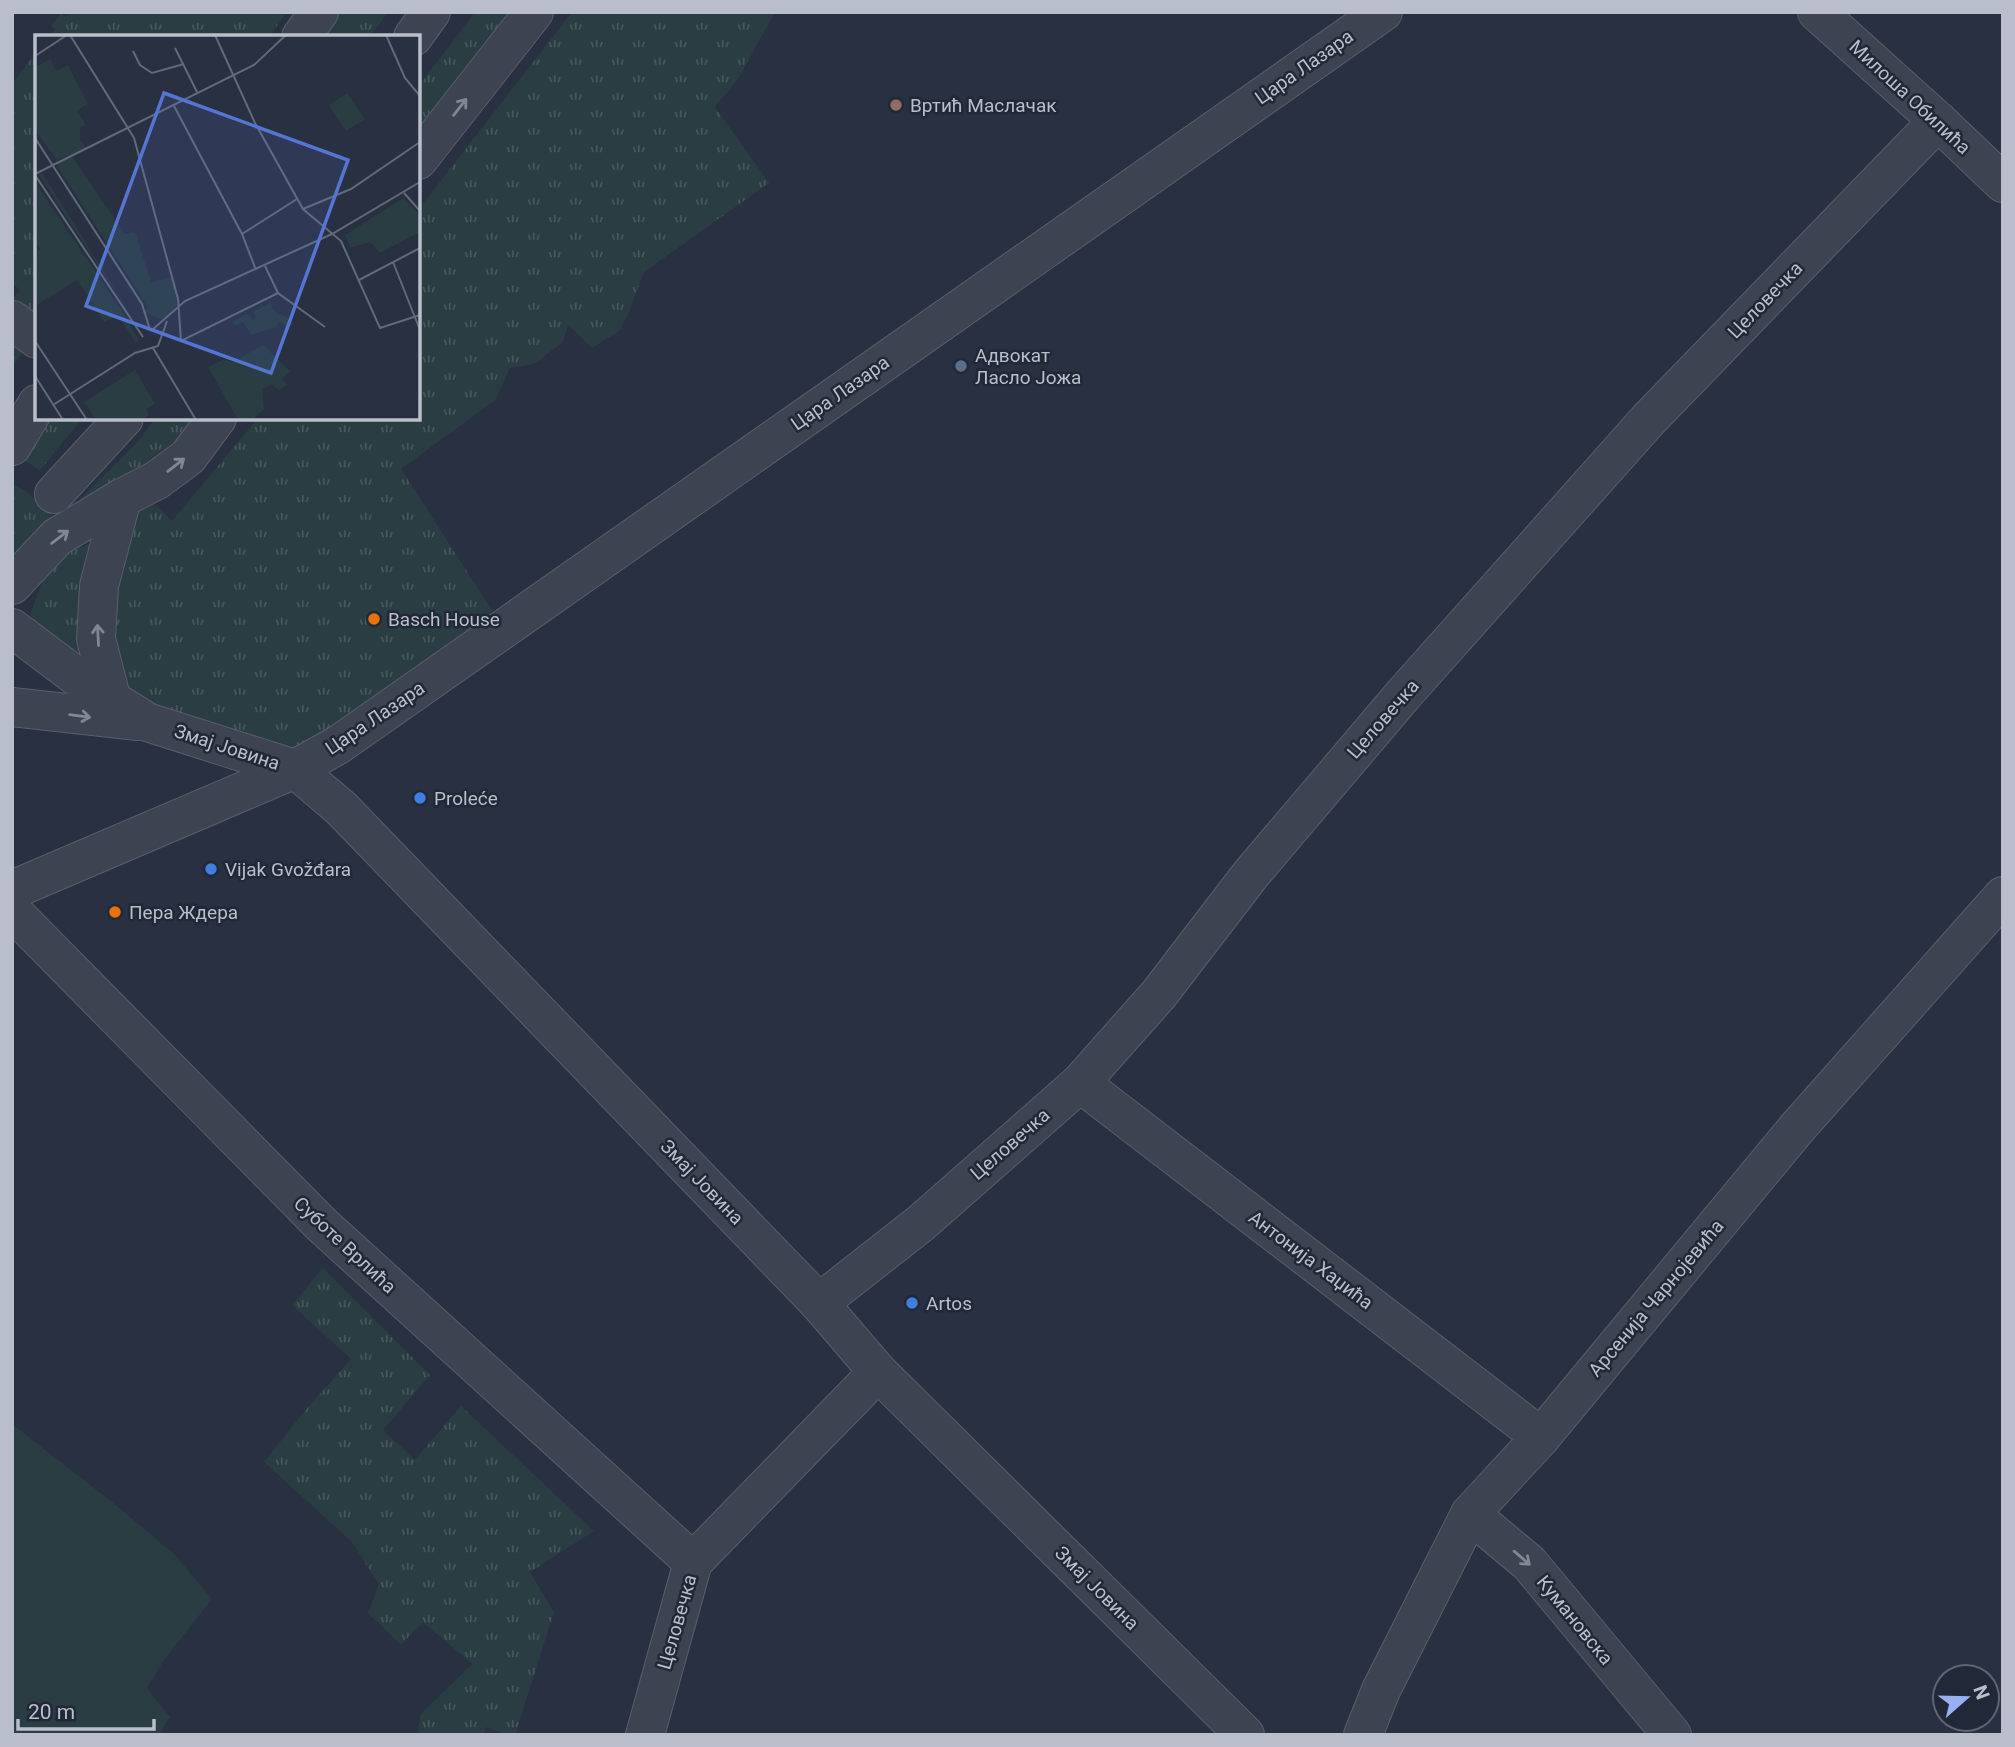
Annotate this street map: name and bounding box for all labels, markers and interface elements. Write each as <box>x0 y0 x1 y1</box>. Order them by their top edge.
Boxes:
street label: Цара Лазара <box>1250 25 1358 109</box>
inset map <box>35 35 420 420</box>
street label: Милоша Обилића <box>1845 35 1975 159</box>
place label: Вртић Маслачак <box>910 94 1057 117</box>
marker: Вртић Маслачак <box>888 97 904 113</box>
one-way arrow <box>453 98 468 116</box>
street label: Целовечка <box>1723 257 1807 343</box>
place label: Адвокат Ласло Јожа <box>975 344 1081 389</box>
street label: Цара Лазара <box>786 351 894 435</box>
marker: Адвокат Ласло Јожа <box>953 358 969 374</box>
one-way arrow <box>166 458 185 473</box>
one-way arrow <box>50 529 69 544</box>
place label: Basch House <box>388 608 500 631</box>
marker: Basch House <box>366 611 382 627</box>
one-way arrow <box>91 624 104 647</box>
street label: Целовечка <box>1342 675 1424 763</box>
street label: Цара Лазара <box>321 676 429 760</box>
one-way arrow <box>68 709 90 722</box>
street label: Змај Јовина <box>171 719 283 775</box>
place label: Proleće <box>434 787 498 810</box>
marker: Proleće <box>412 790 428 806</box>
place label: Vijak Gvožđara <box>225 858 351 881</box>
marker: Vijak Gvožđara <box>203 861 219 877</box>
place label: Пера Ждера <box>129 901 238 924</box>
marker: Пера Ждера <box>107 904 123 920</box>
street label: Целовечка <box>966 1103 1054 1185</box>
street label: Змај Јовина <box>656 1135 748 1229</box>
street label: Суботе Врлића <box>289 1192 401 1298</box>
street label: Антонија Хаџића <box>1244 1206 1378 1314</box>
street label: Арсенија Чарнојевића <box>1584 1215 1728 1381</box>
place label: Artos <box>926 1292 972 1315</box>
marker: Artos <box>904 1295 920 1311</box>
street label: Змај Јовина <box>1050 1541 1144 1635</box>
one-way arrow <box>1513 1550 1531 1566</box>
street label: Кумановска <box>1532 1571 1618 1669</box>
street label: Целовечка <box>652 1572 702 1672</box>
north arrow <box>1931 1663 2001 1733</box>
text: N <box>1968 1682 1995 1703</box>
scale bar <box>18 1688 154 1732</box>
text: 20 m <box>28 1700 75 1724</box>

